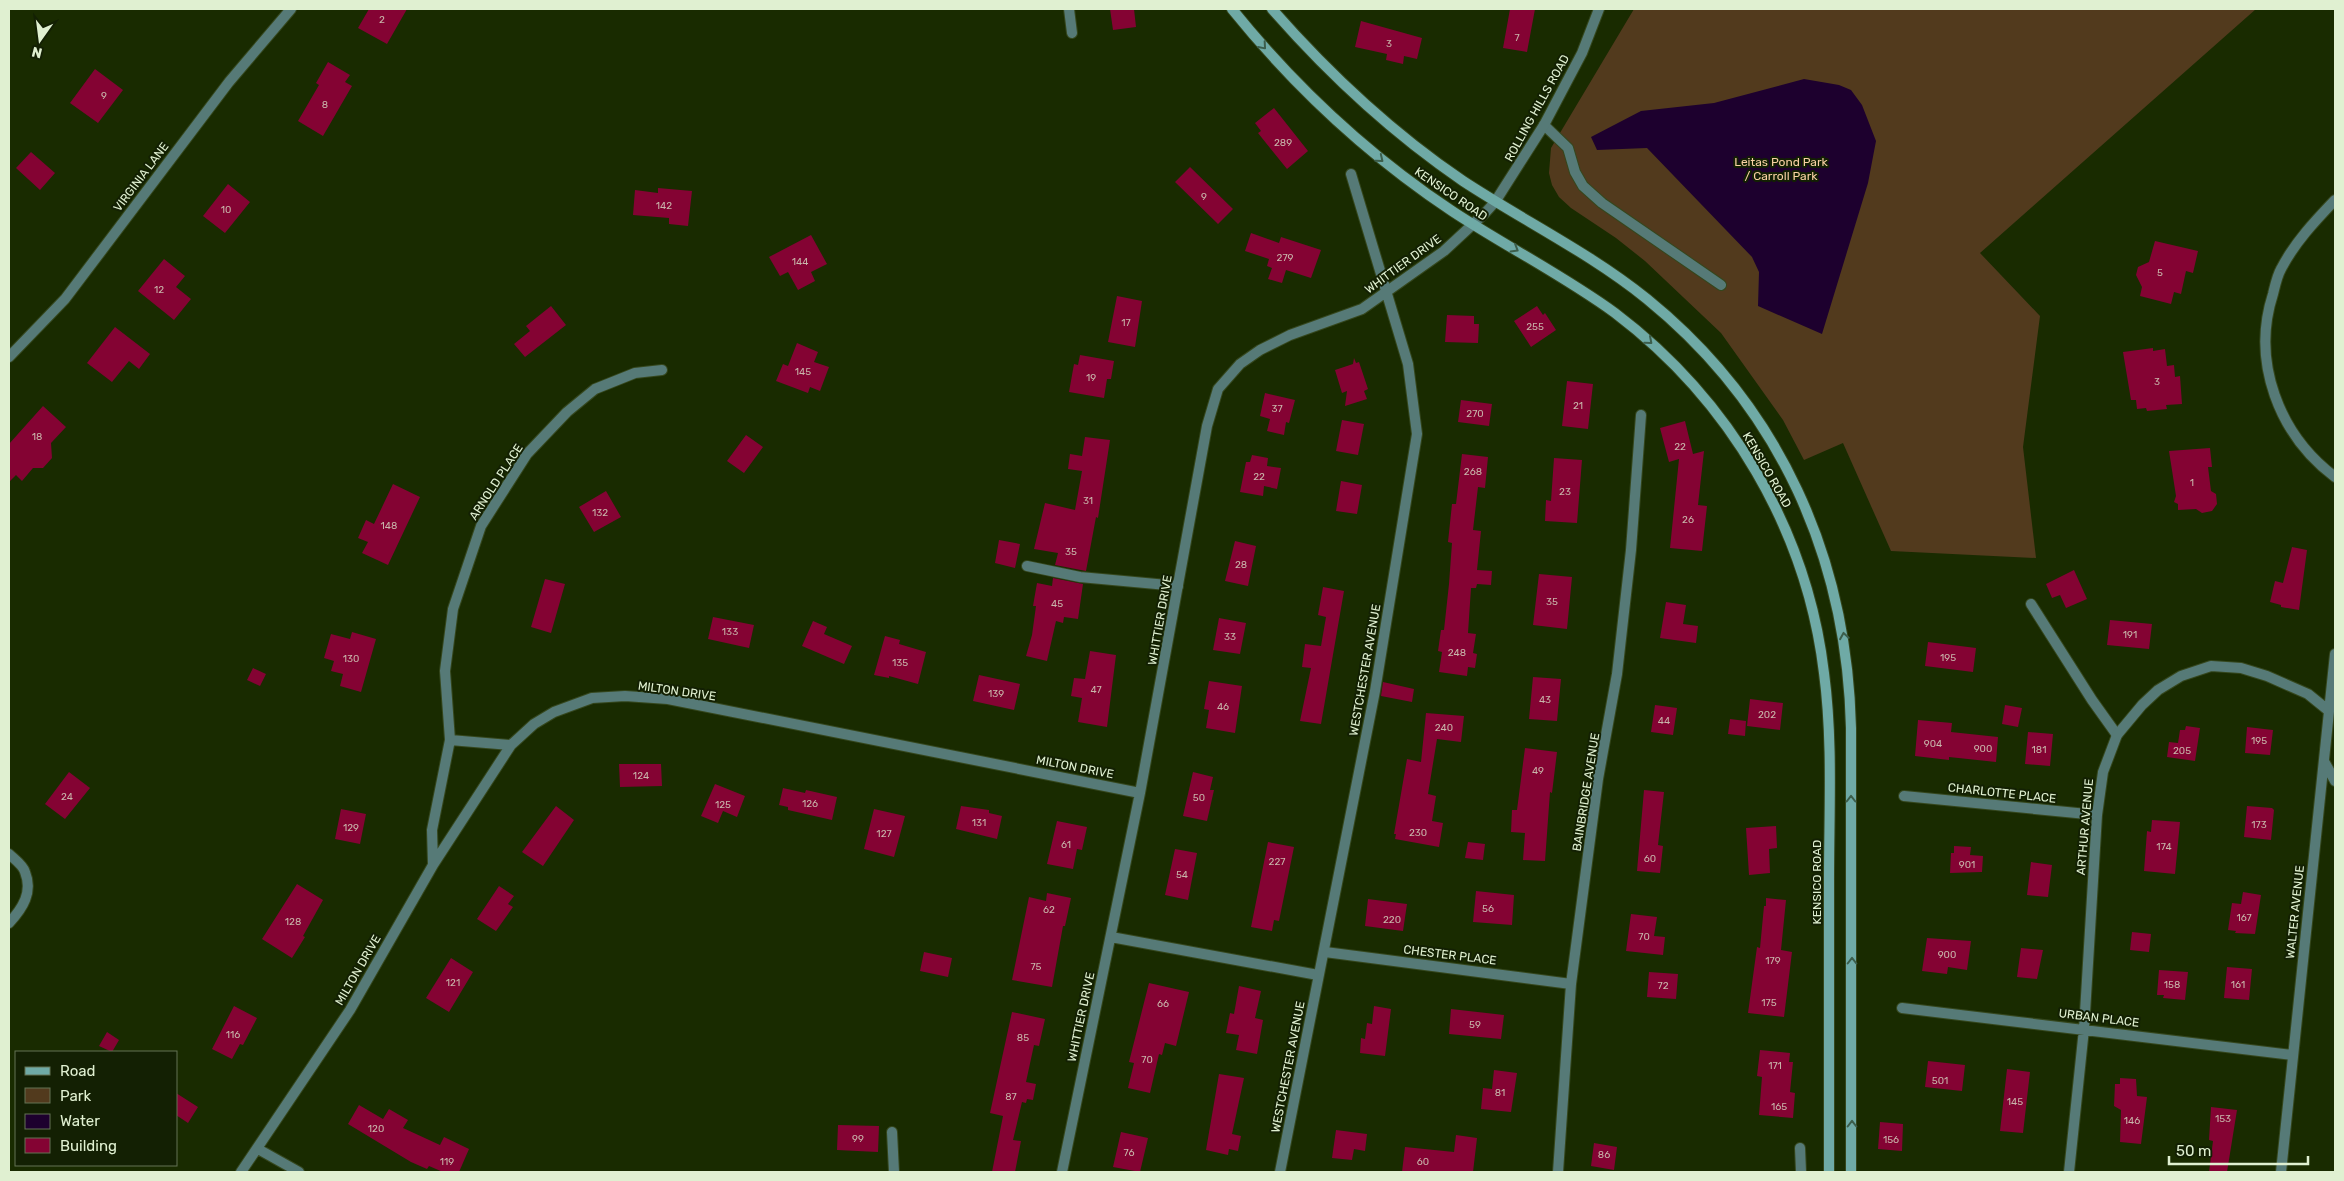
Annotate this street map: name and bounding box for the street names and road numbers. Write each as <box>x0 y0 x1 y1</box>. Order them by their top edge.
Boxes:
street label: ROLLING HILLS ROAD <box>1502 52 1572 164</box>
street label: VIRGINIA LANE <box>110 140 172 214</box>
street label: KENSICO ROAD <box>1412 165 1490 223</box>
street label: WHITTIER DRIVE <box>1362 232 1444 296</box>
street label: KENSICO ROAD <box>1740 430 1794 510</box>
street label: ARNOLD PLACE <box>466 441 526 523</box>
street label: WHITTIER DRIVE <box>1145 574 1175 666</box>
street label: WESTCHESTER AVENUE <box>1347 603 1383 737</box>
street label: MILTON DRIVE <box>637 679 717 703</box>
street label: BAINBRIDGE AVENUE <box>1570 732 1602 852</box>
street label: MILTON DRIVE <box>1035 753 1115 781</box>
street label: ARTHUR AVENUE <box>2074 778 2096 876</box>
street label: CHARLOTTE PLACE <box>1947 780 2057 806</box>
street label: KENSICO ROAD <box>1810 840 1824 924</box>
street label: WALTER AVENUE <box>2283 865 2307 959</box>
street label: MILTON DRIVE <box>332 932 384 1008</box>
street label: CHESTER PLACE <box>1403 942 1497 968</box>
street label: WHITTIER DRIVE <box>1065 971 1097 1063</box>
street label: WESTCHESTER AVENUE <box>1268 1000 1308 1134</box>
street label: URBAN PLACE <box>2058 1006 2140 1030</box>

